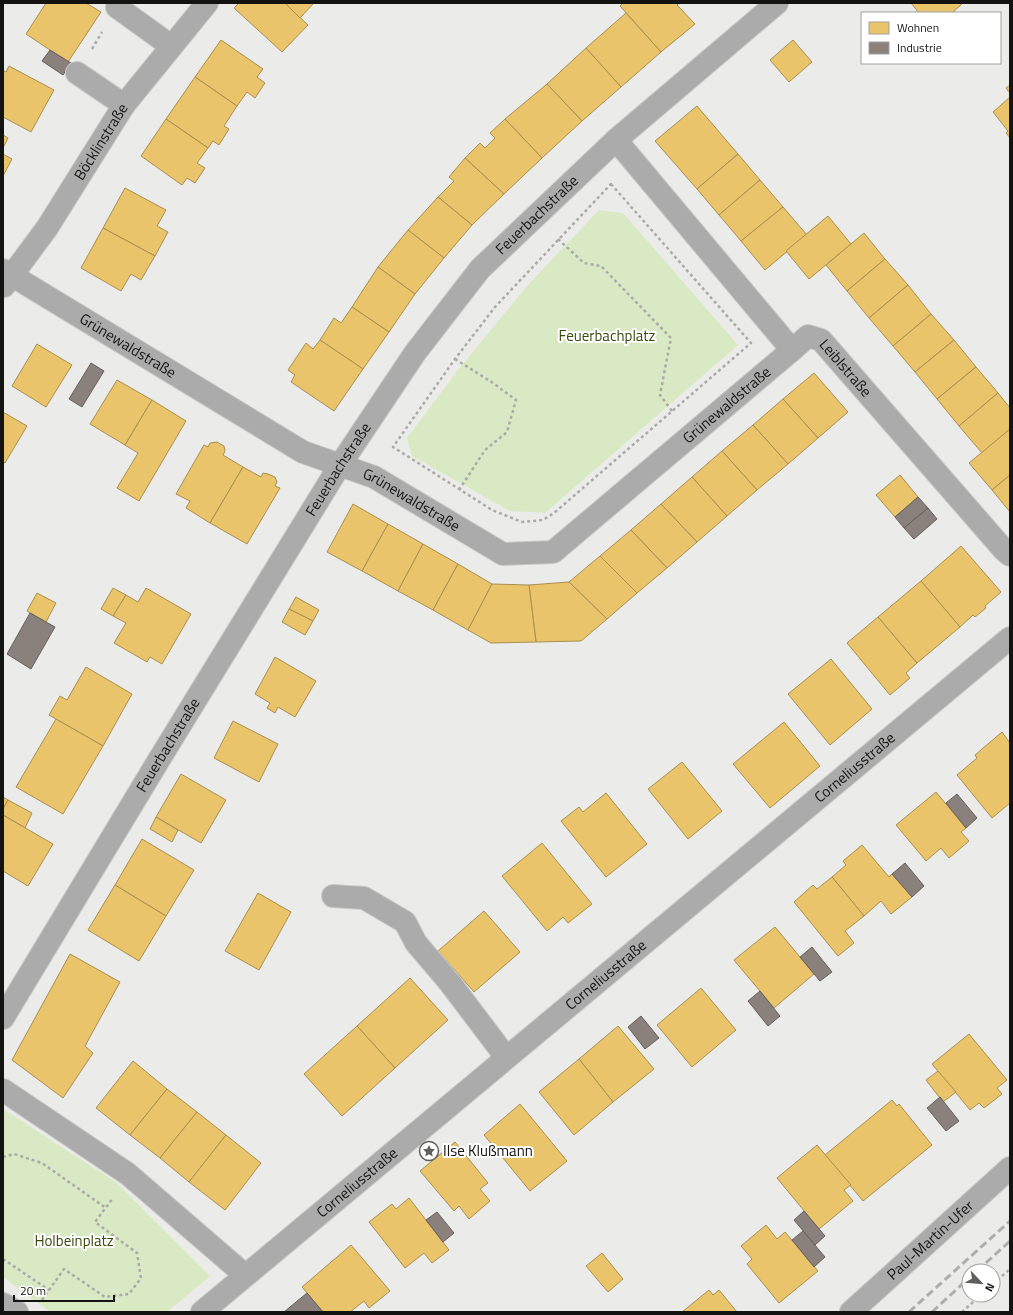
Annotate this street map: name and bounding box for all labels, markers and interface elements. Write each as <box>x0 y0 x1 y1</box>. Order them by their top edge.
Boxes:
legend <box>861 12 1001 64</box>
text: Wohnen <box>897 18 939 37</box>
text: Industrie <box>897 38 942 57</box>
street label: Böcklinstraße <box>68 99 133 184</box>
street label: Feuerbachstraße <box>490 169 583 260</box>
street label: Grünewaldstraße <box>75 307 181 384</box>
park label: Feuerbachplatz <box>559 324 656 347</box>
street label: Leiblstraße <box>814 334 878 402</box>
street label: Grünewaldstraße <box>677 361 776 449</box>
street label: Feuerbachstraße <box>299 418 376 520</box>
street label: Grünewaldstraße <box>360 462 465 537</box>
street label: Feuerbachstraße <box>130 693 205 796</box>
street label: Corneliusstraße <box>809 726 900 808</box>
street label: Corneliusstraße <box>560 934 651 1015</box>
place label: Ilse Klußmann <box>443 1139 533 1162</box>
place icon: Ilse Klußmann <box>418 1140 440 1162</box>
street label: Corneliusstraße <box>311 1141 402 1223</box>
street label: Paul-Martin-Ufer <box>881 1194 979 1285</box>
park label: Holbeinplatz <box>34 1229 114 1252</box>
north arrow <box>961 1263 1001 1303</box>
scale bar <box>14 1277 114 1303</box>
text: N <box>981 1280 999 1294</box>
text: 20 m <box>20 1281 46 1300</box>

